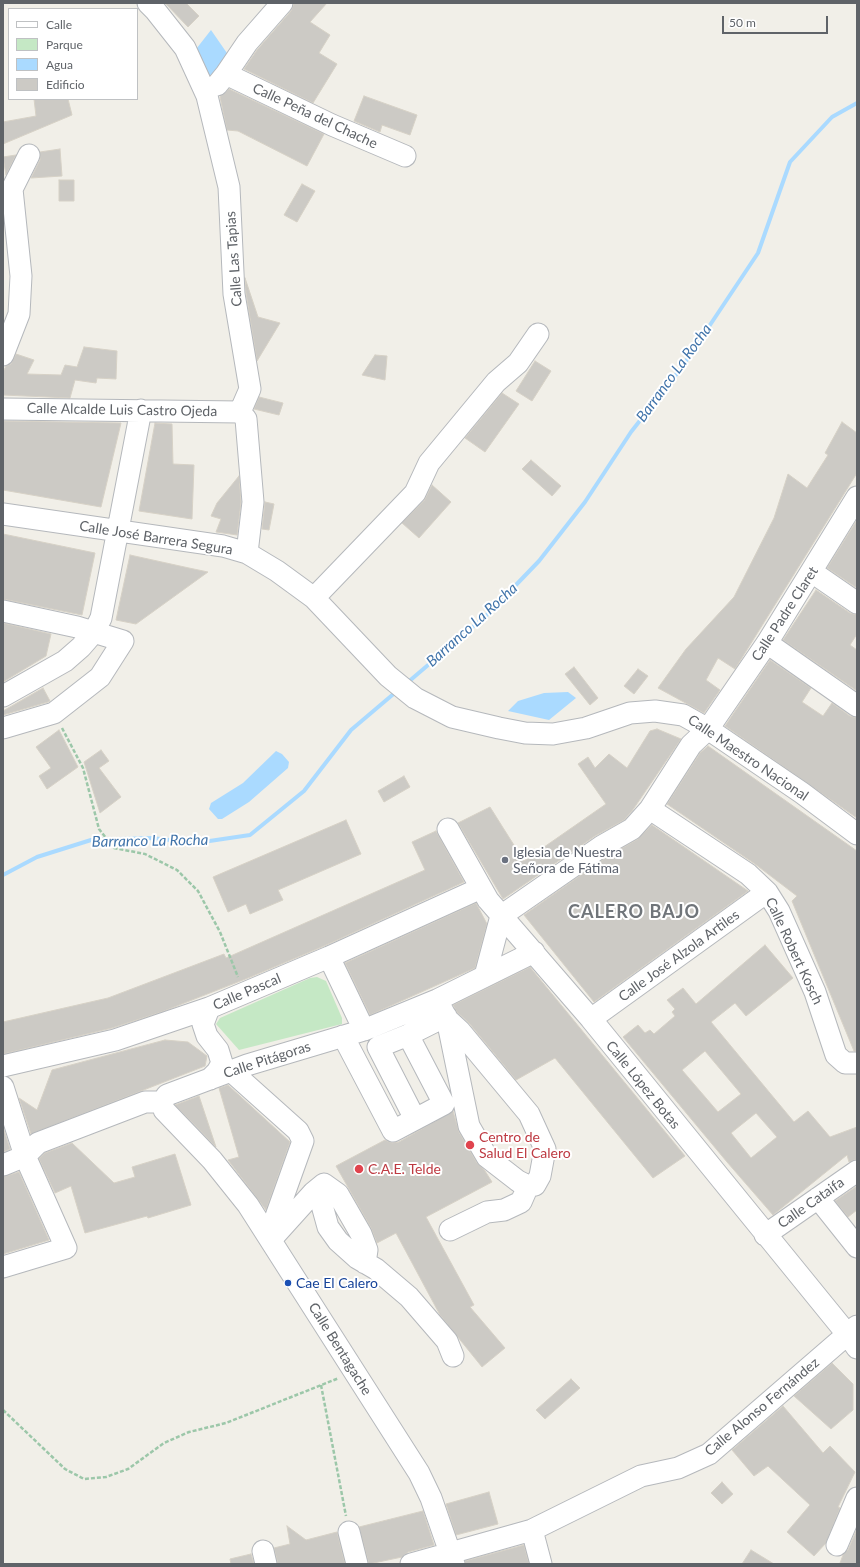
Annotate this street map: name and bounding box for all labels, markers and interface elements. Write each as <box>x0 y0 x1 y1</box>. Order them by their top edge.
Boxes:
legend <box>8 8 138 100</box>
scale bar <box>724 8 830 34</box>
text: 50 m <box>729 15 756 30</box>
text: Calle <box>46 17 72 32</box>
text: Parque <box>46 37 83 52</box>
text: Agua <box>46 57 73 72</box>
text: Edificio <box>46 77 85 92</box>
street label: Calle Peña del Chache <box>250 80 380 152</box>
street label: Calle Las Tapias <box>222 211 246 307</box>
water label: Barranco La Rocha <box>632 321 716 425</box>
street label: Calle Alcalde Luis Castro Ojeda <box>27 400 217 420</box>
street label: Calle José Barrera Segura <box>78 518 234 558</box>
street label: Calle Padre Claret <box>748 564 822 664</box>
water label: Barranco La Rocha <box>423 579 521 671</box>
street label: Calle Maestro Nacional <box>684 711 812 805</box>
water label: Barranco La Rocha <box>92 831 208 851</box>
place label: Iglesia de Nuestra Señora de Fátima <box>513 844 622 876</box>
marker: Iglesia de Nuestra Señora de Fátima <box>500 855 510 865</box>
street label: Calle Robert Kosch <box>762 895 826 1007</box>
district label: CALERO BAJO <box>568 901 700 923</box>
street label: Calle José Alzola Artiles <box>615 907 743 1005</box>
street label: Calle Pascal <box>211 970 283 1014</box>
street label: Calle Pitágoras <box>221 1038 313 1082</box>
street label: Calle López Botas <box>602 1038 684 1132</box>
place label: Centro de Salud El Calero <box>479 1129 571 1162</box>
marker: Centro de Salud El Calero <box>464 1139 476 1151</box>
place label: C.A.E. Telde <box>368 1161 441 1177</box>
marker: C.A.E. Telde <box>353 1163 365 1175</box>
street label: Calle Cataifa <box>775 1174 847 1232</box>
place label: Cae El Calero <box>296 1275 378 1291</box>
marker: Cae El Calero <box>283 1278 293 1288</box>
street label: Calle Bentagache <box>305 1300 375 1398</box>
street label: Calle Alonso Fernández <box>701 1354 823 1460</box>

